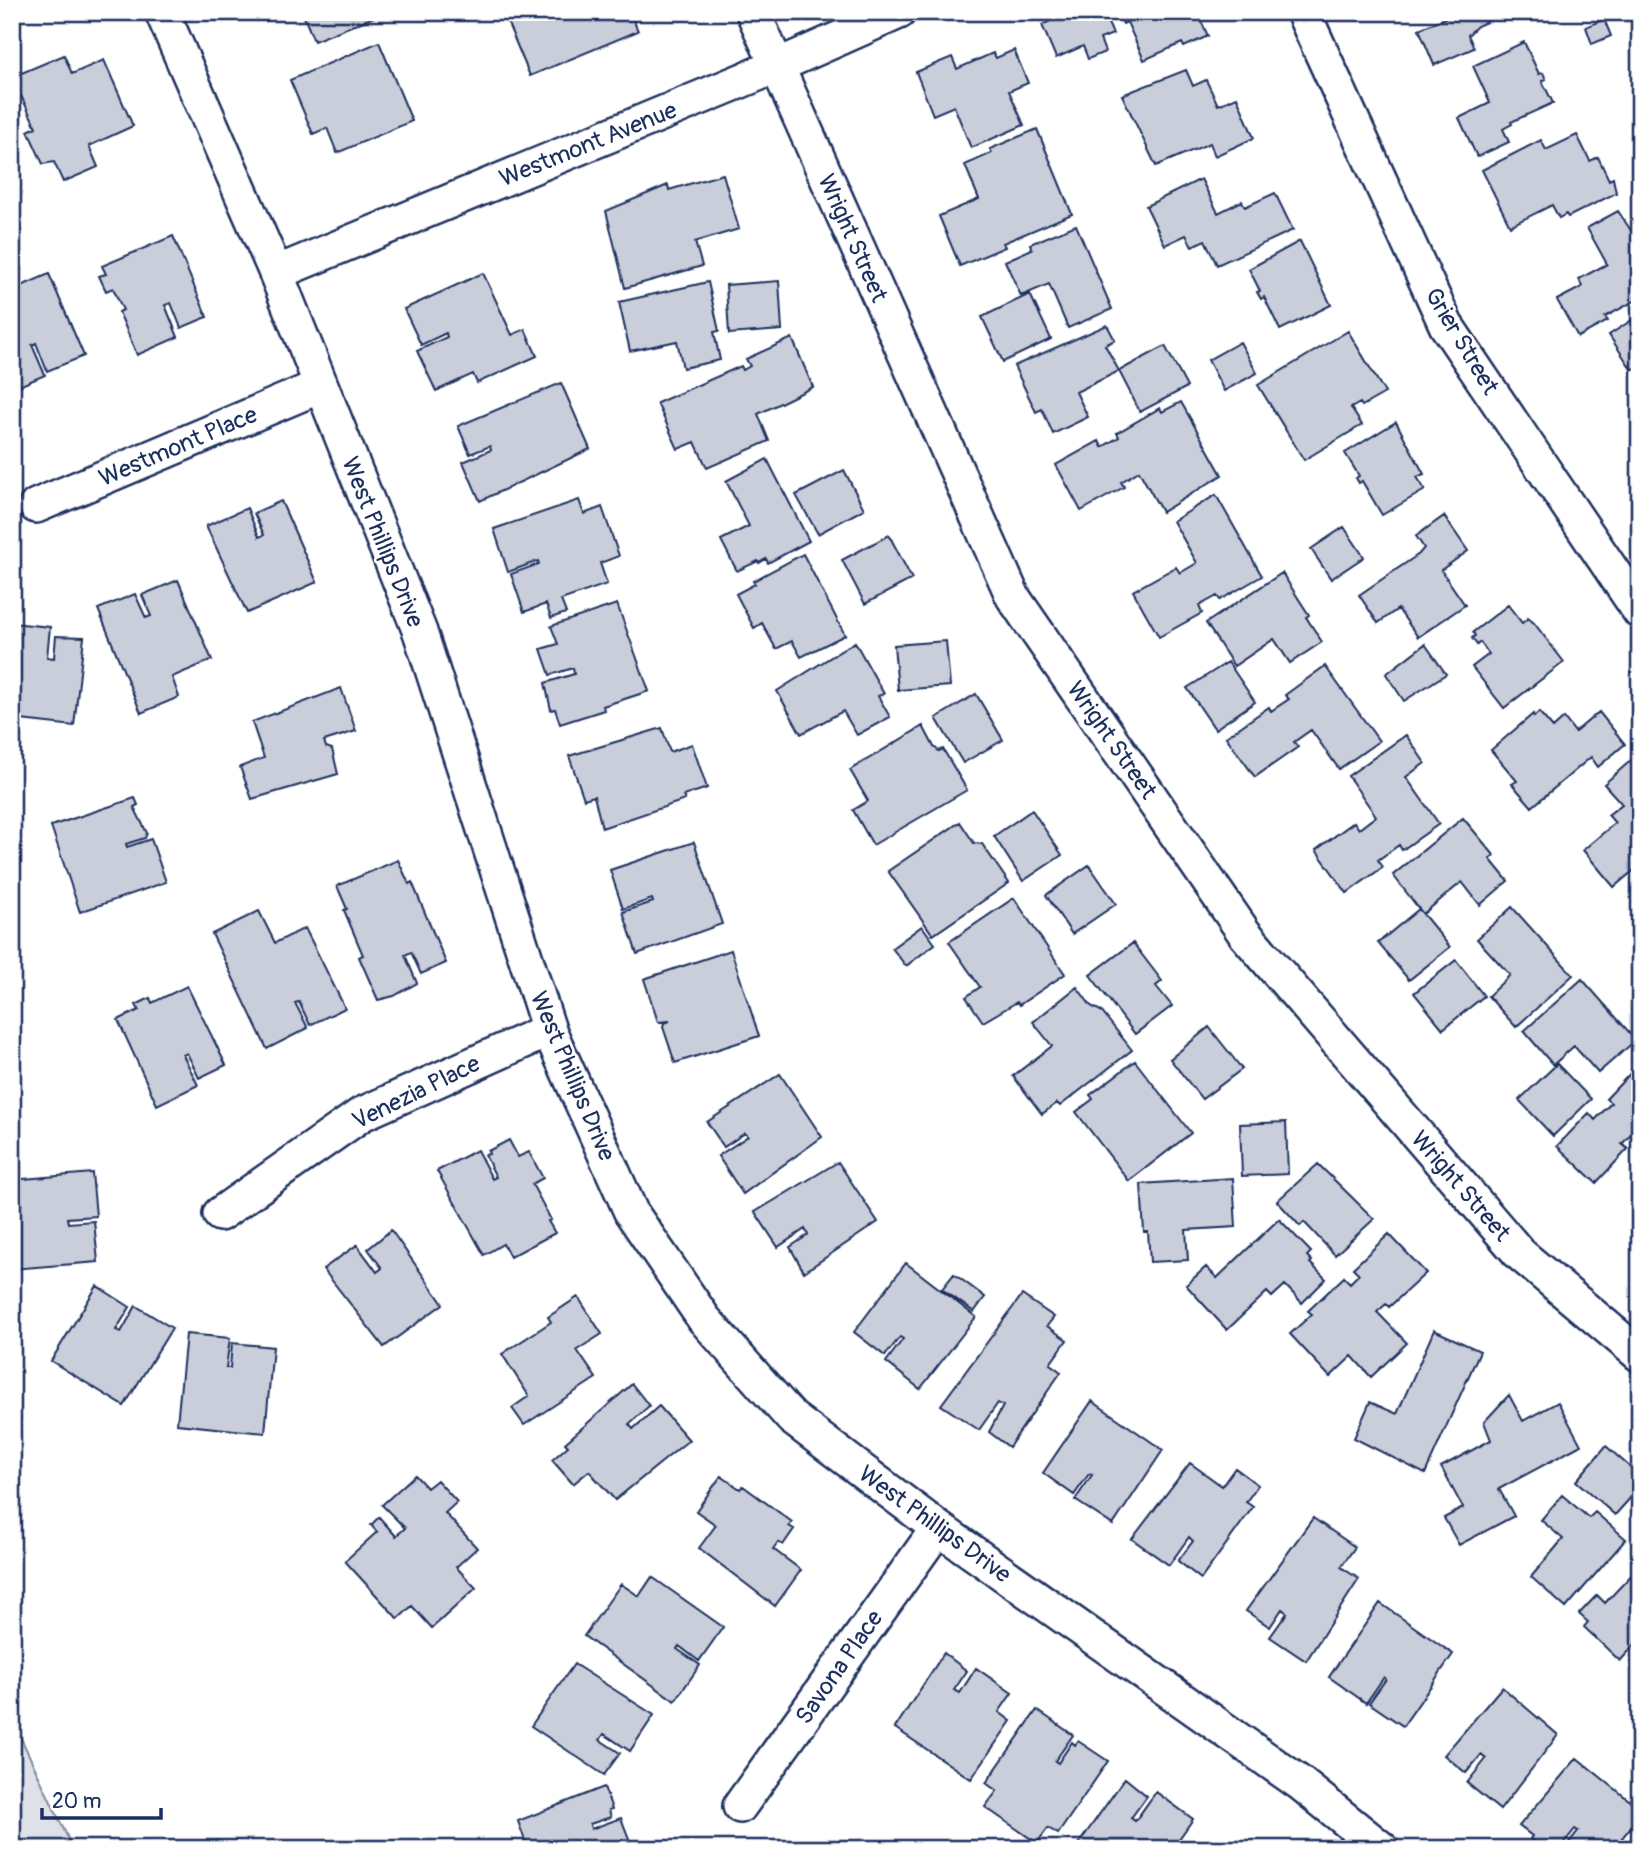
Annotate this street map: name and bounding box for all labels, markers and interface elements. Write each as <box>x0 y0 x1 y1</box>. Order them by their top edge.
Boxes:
street label: Westmont Avenue <box>495 96 681 193</box>
street label: Wright Street <box>811 170 894 307</box>
street label: Grier Street <box>1418 283 1505 400</box>
street label: Westmont Place <box>95 400 262 493</box>
street label: West Phillips Drive <box>335 453 430 632</box>
street label: Wright Street <box>1060 676 1163 805</box>
street label: West Phillips Drive <box>524 987 621 1165</box>
street label: Venezia Place <box>348 1049 485 1136</box>
street label: Wright Street <box>1405 1125 1517 1248</box>
street label: West Phillips Drive <box>853 1459 1017 1589</box>
street label: Savona Place <box>789 1604 889 1730</box>
scale bar <box>42 1777 161 1821</box>
text: 20 m <box>52 1788 101 1815</box>

